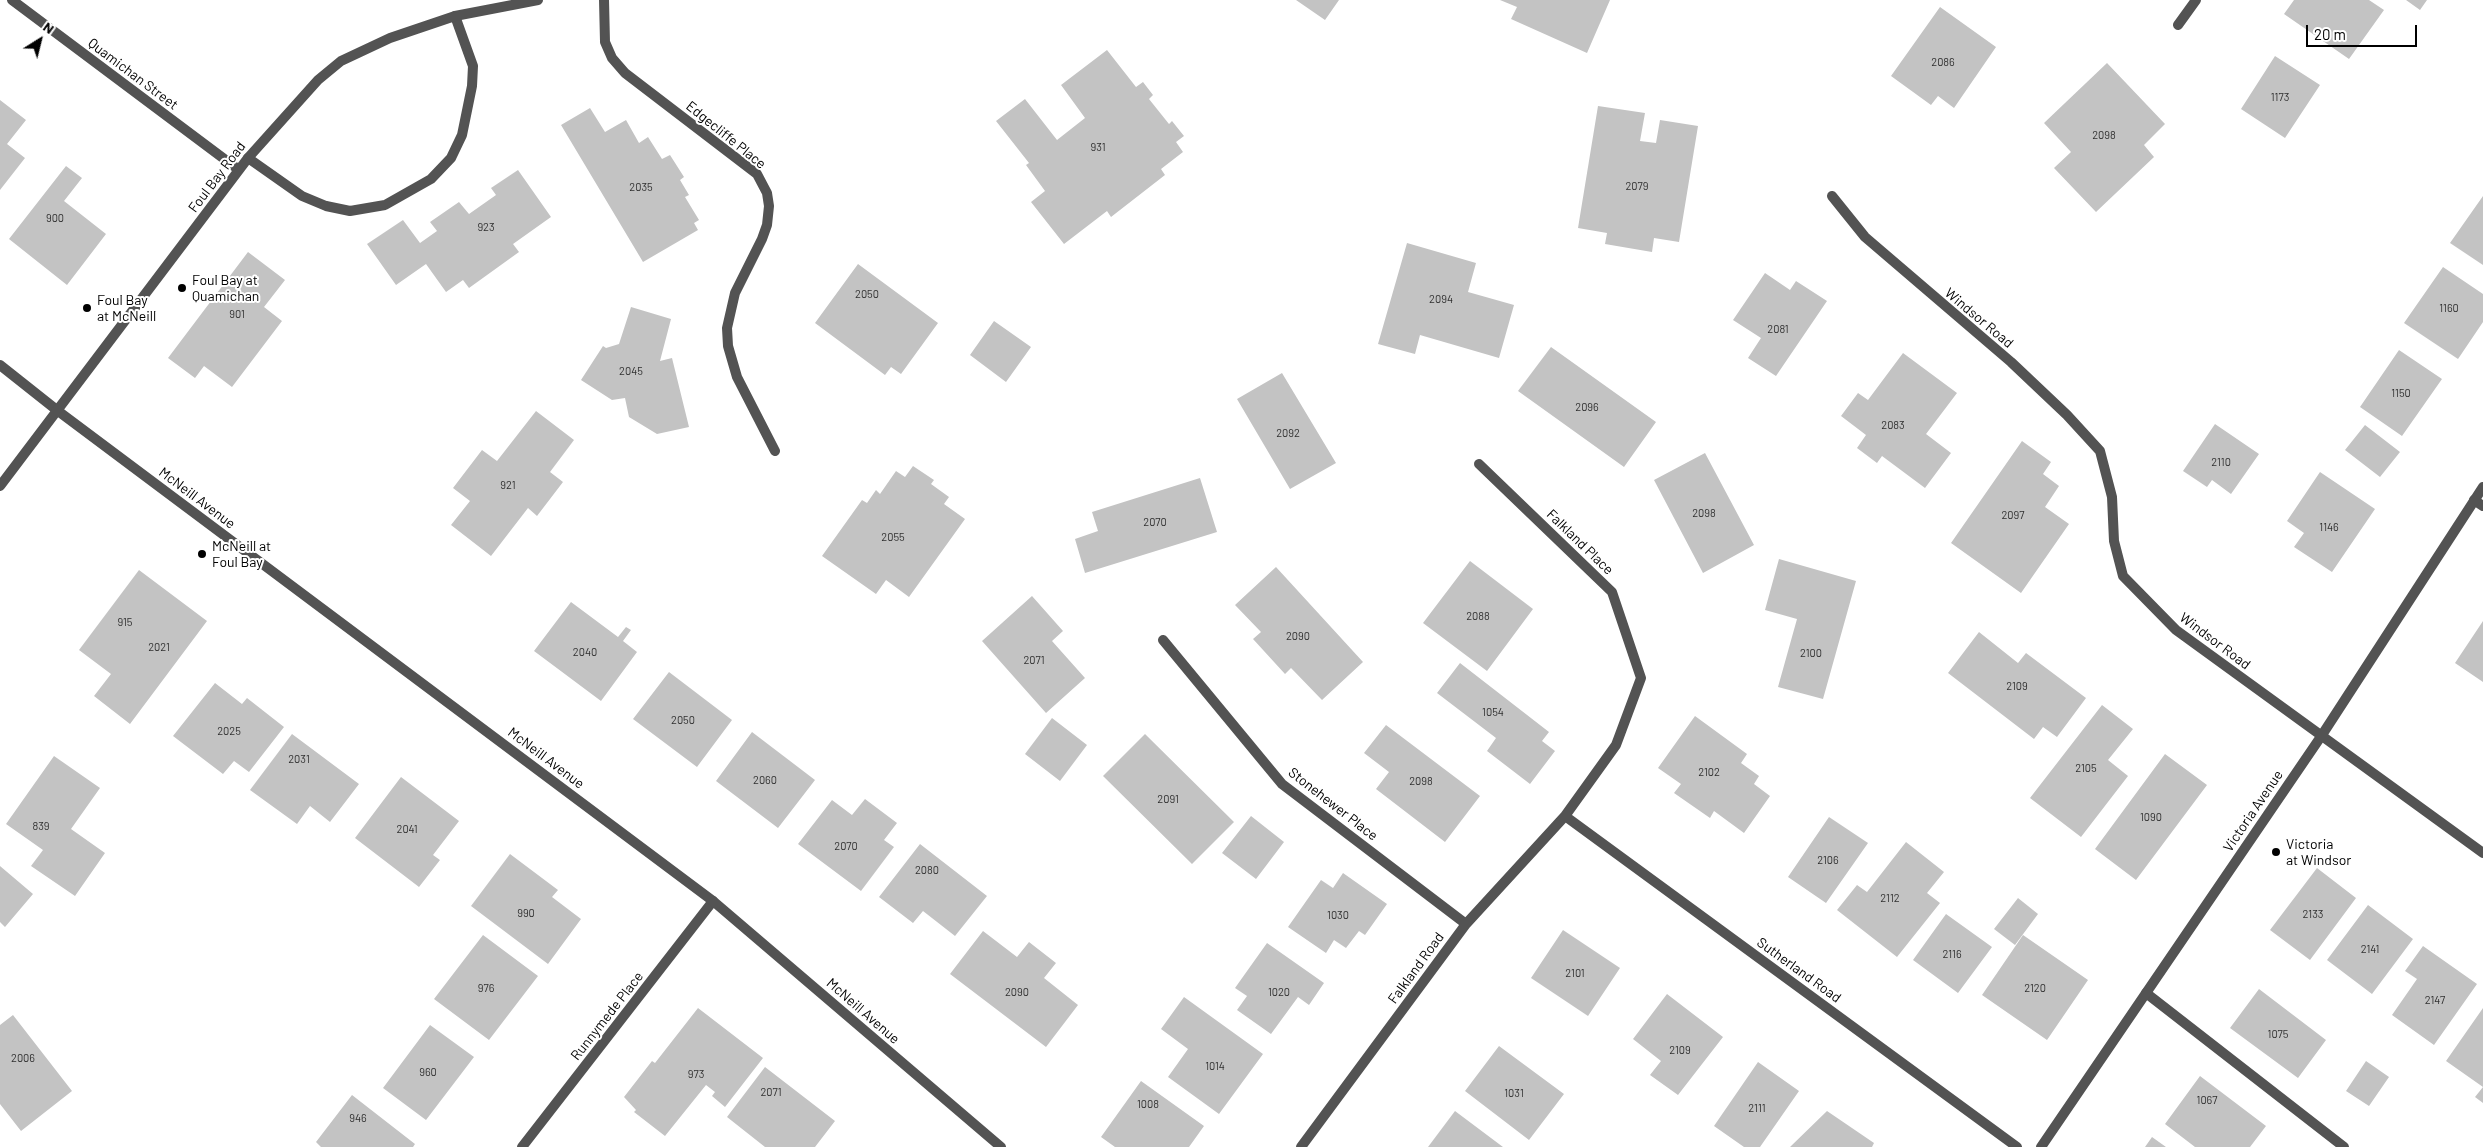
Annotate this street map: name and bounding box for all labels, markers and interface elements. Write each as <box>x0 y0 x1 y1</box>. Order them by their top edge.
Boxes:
north arrow <box>15 15 65 65</box>
scale bar <box>2308 15 2419 47</box>
text: N <box>40 18 58 37</box>
text: 20 m <box>2314 25 2346 43</box>
street label: Quamichan Street <box>85 35 181 113</box>
house number: 2086 <box>1931 55 1955 69</box>
house number: 1173 <box>2271 90 2289 104</box>
street label: Edgecliffe Place <box>683 98 769 172</box>
house number: 2098 <box>2092 128 2116 142</box>
street label: Foul Bay Road <box>185 138 249 216</box>
house number: 931 <box>1090 140 1106 154</box>
house number: 2079 <box>1625 179 1649 193</box>
house number: 2035 <box>629 180 653 194</box>
house number: 900 <box>46 211 64 225</box>
house number: 923 <box>477 220 495 234</box>
place label: Foul Bay at Quamichan <box>192 272 259 304</box>
marker: Foul Bay at Quamichan <box>176 282 188 294</box>
street label: Windsor Road <box>1941 285 2017 351</box>
house number: 2050 <box>855 287 879 301</box>
place label: Foul Bay at McNeill <box>97 292 156 324</box>
house number: 2094 <box>1429 292 1453 306</box>
house number: 1160 <box>2439 301 2459 315</box>
marker: Foul Bay at McNeill <box>81 302 93 314</box>
house number: 901 <box>229 307 245 321</box>
house number: 2081 <box>1767 322 1789 336</box>
house number: 2045 <box>619 364 643 378</box>
house number: 1150 <box>2391 386 2411 400</box>
house number: 2096 <box>1575 400 1599 414</box>
house number: 2083 <box>1881 418 1905 432</box>
house number: 2092 <box>1276 426 1300 440</box>
house number: 2110 <box>2211 455 2231 469</box>
street label: McNeill Avenue <box>155 464 239 532</box>
house number: 921 <box>500 478 516 492</box>
street label: Falkland Place <box>1543 506 1617 578</box>
house number: 2098 <box>1692 506 1716 520</box>
house number: 2097 <box>2001 508 2025 522</box>
house number: 2070 <box>1143 515 1167 529</box>
house number: 1146 <box>2319 520 2339 534</box>
house number: 2055 <box>881 530 905 544</box>
place label: McNeill at Foul Bay <box>212 538 271 570</box>
marker: McNeill at Foul Bay <box>196 548 208 560</box>
house number: 2088 <box>1466 609 1490 623</box>
street label: Windsor Road <box>2176 609 2254 673</box>
house number: 915 <box>117 615 133 629</box>
house number: 2090 <box>1286 629 1310 643</box>
house number: 2021 <box>148 640 170 654</box>
house number: 2040 <box>573 645 597 659</box>
house number: 2100 <box>1800 646 1822 660</box>
house number: 2071 <box>1023 653 1045 667</box>
house number: 2109 <box>2006 679 2028 693</box>
house number: 1054 <box>1482 705 1504 719</box>
house number: 2050 <box>671 713 695 727</box>
house number: 2025 <box>217 724 241 738</box>
street label: McNeill Avenue <box>504 724 588 792</box>
house number: 2031 <box>288 752 310 766</box>
house number: 2105 <box>2075 761 2097 775</box>
street label: Stonehewer Place <box>1285 764 1381 844</box>
house number: 2102 <box>1698 765 1720 779</box>
street label: Victoria Avenue <box>2220 767 2286 855</box>
house number: 2060 <box>753 773 777 787</box>
house number: 2098 <box>1409 774 1433 788</box>
house number: 2091 <box>1157 792 1179 806</box>
house number: 1090 <box>2140 810 2162 824</box>
house number: 839 <box>32 819 50 833</box>
house number: 2041 <box>396 822 418 836</box>
place label: Victoria at Windsor <box>2286 836 2351 869</box>
house number: 2070 <box>834 839 858 853</box>
marker: Victoria at Windsor <box>2270 846 2282 858</box>
house number: 2106 <box>1817 853 1839 867</box>
house number: 2080 <box>915 863 939 877</box>
house number: 2112 <box>1880 891 1900 905</box>
house number: 990 <box>517 906 535 920</box>
house number: 2133 <box>2303 907 2323 921</box>
house number: 1030 <box>1327 908 1349 922</box>
street label: Falkland Road <box>1384 929 1448 1007</box>
street label: Sutherland Road <box>1754 934 1844 1006</box>
house number: 2141 <box>2361 942 2379 956</box>
house number: 2116 <box>1942 947 1962 961</box>
house number: 2101 <box>1565 966 1585 980</box>
street label: Runnymede Place <box>567 968 647 1064</box>
street label: McNeill Avenue <box>823 975 903 1047</box>
house number: 976 <box>478 981 494 995</box>
house number: 2120 <box>2024 981 2046 995</box>
house number: 2090 <box>1005 985 1029 999</box>
house number: 1020 <box>1268 985 1290 999</box>
house number: 2147 <box>2425 993 2445 1007</box>
house number: 1075 <box>2268 1027 2288 1041</box>
house number: 2109 <box>1669 1043 1691 1057</box>
house number: 2006 <box>11 1051 35 1065</box>
house number: 1014 <box>1205 1059 1225 1073</box>
house number: 960 <box>419 1065 437 1079</box>
house number: 973 <box>688 1067 704 1081</box>
house number: 2071 <box>760 1085 782 1099</box>
house number: 1031 <box>1504 1086 1524 1100</box>
house number: 1067 <box>2197 1093 2217 1107</box>
house number: 1008 <box>1137 1097 1159 1111</box>
house number: 2111 <box>1748 1101 1766 1115</box>
house number: 946 <box>349 1111 367 1125</box>

